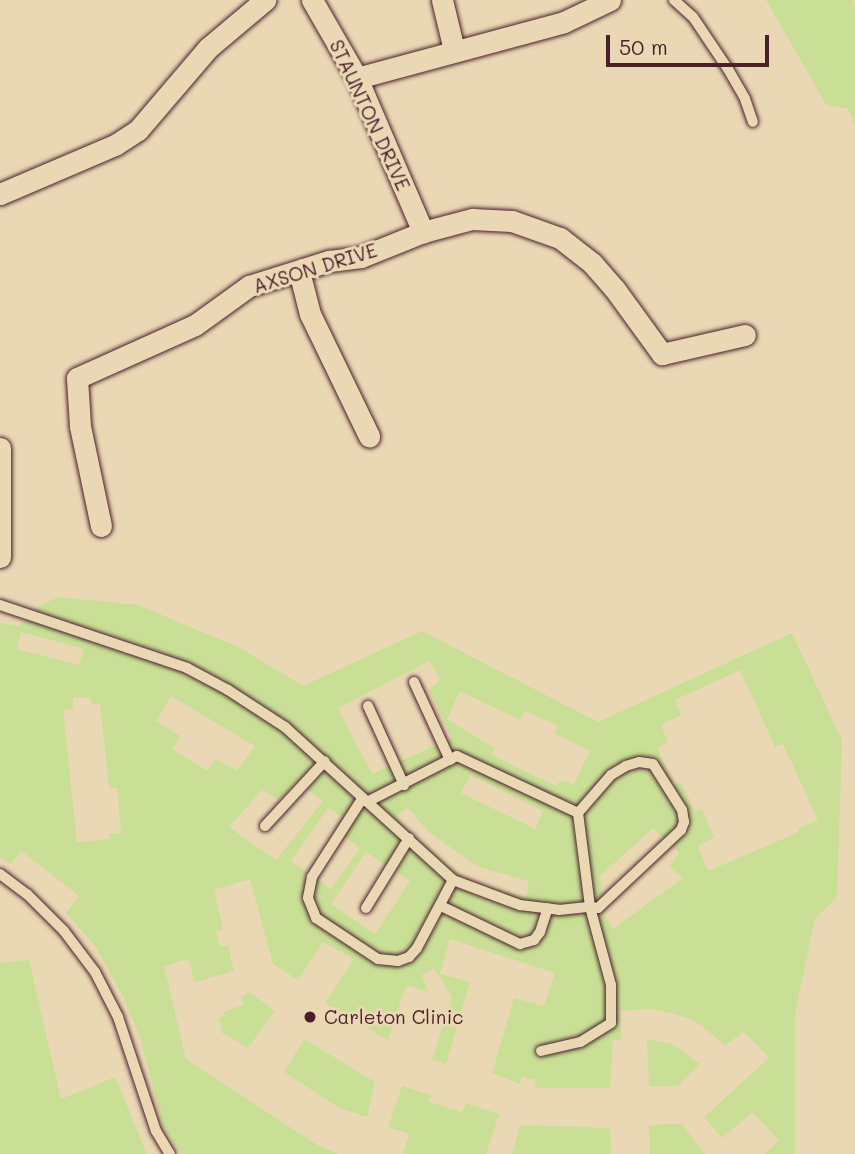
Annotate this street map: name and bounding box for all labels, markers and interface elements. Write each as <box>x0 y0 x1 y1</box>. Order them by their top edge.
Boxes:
scale bar <box>610 21 773 65</box>
text: 50 m <box>619 33 668 60</box>
street label: STAUNTON DRIVE <box>325 36 415 194</box>
street label: AXSON DRIVE <box>250 238 380 298</box>
place label: Carleton Clinic <box>324 1006 463 1028</box>
marker: Carleton Clinic <box>302 1009 318 1025</box>

